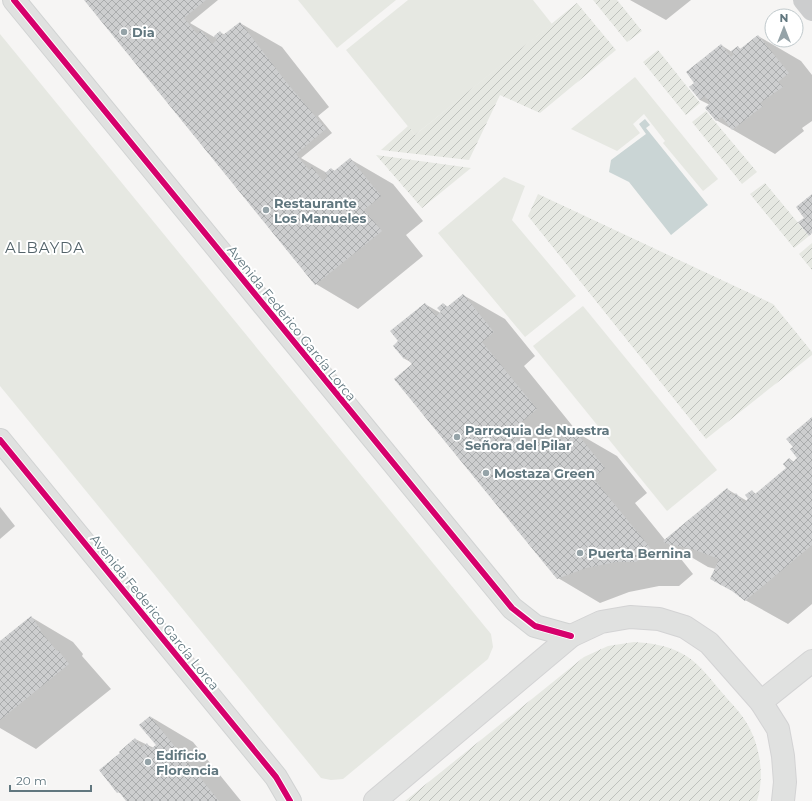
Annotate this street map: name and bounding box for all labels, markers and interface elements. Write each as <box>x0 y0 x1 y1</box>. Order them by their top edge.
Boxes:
north arrow <box>764 8 804 48</box>
text: N <box>780 11 788 25</box>
place label: Dia <box>132 24 155 40</box>
marker: Dia <box>119 27 129 37</box>
place label: Restaurante Los Manueles <box>274 195 367 226</box>
marker: Restaurante Los Manueles <box>261 205 271 215</box>
district label: ALBAYDA <box>5 238 85 257</box>
street label: Avenida Federico García Lorca <box>224 242 360 404</box>
place label: Parroquia de Nuestra Señora del Pilar <box>465 422 610 453</box>
marker: Parroquia de Nuestra Señora del Pilar <box>452 432 462 442</box>
place label: Mostaza Green <box>494 465 595 481</box>
marker: Mostaza Green <box>481 468 491 478</box>
street label: Avenida Federico García Lorca <box>87 531 223 693</box>
place label: Puerta Bernina <box>588 545 691 561</box>
marker: Puerta Bernina <box>575 548 585 558</box>
place label: Edificio Florencia <box>156 747 219 778</box>
marker: Edificio Florencia <box>143 757 153 767</box>
scale bar <box>10 767 91 793</box>
text: 20 m <box>16 773 47 788</box>

